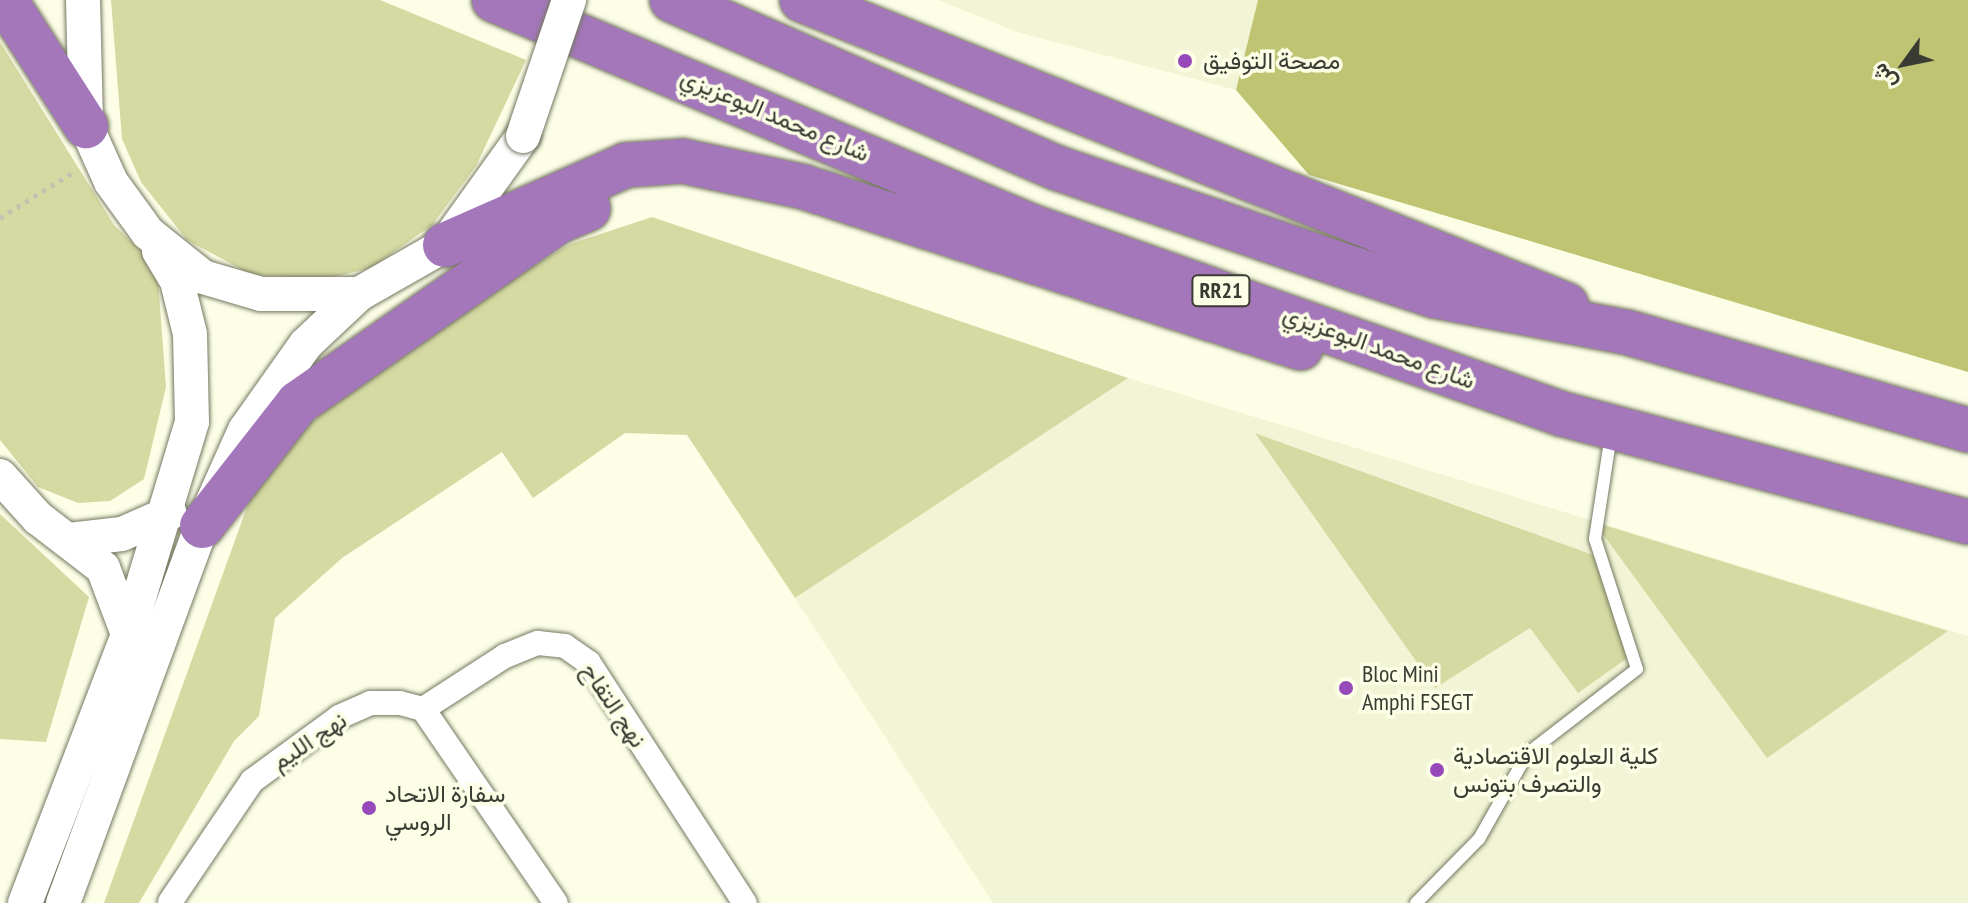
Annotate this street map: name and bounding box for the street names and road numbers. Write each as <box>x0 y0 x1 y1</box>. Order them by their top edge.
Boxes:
street label: شارع محمد البوعزيزي <box>676 62 874 168</box>
road number: RR21 <box>1191 273 1251 309</box>
street label: شارع محمد البوعزيزي <box>1279 299 1479 395</box>
street label: نهج التفاح <box>575 657 653 753</box>
street label: نهج الليم <box>266 705 352 777</box>

